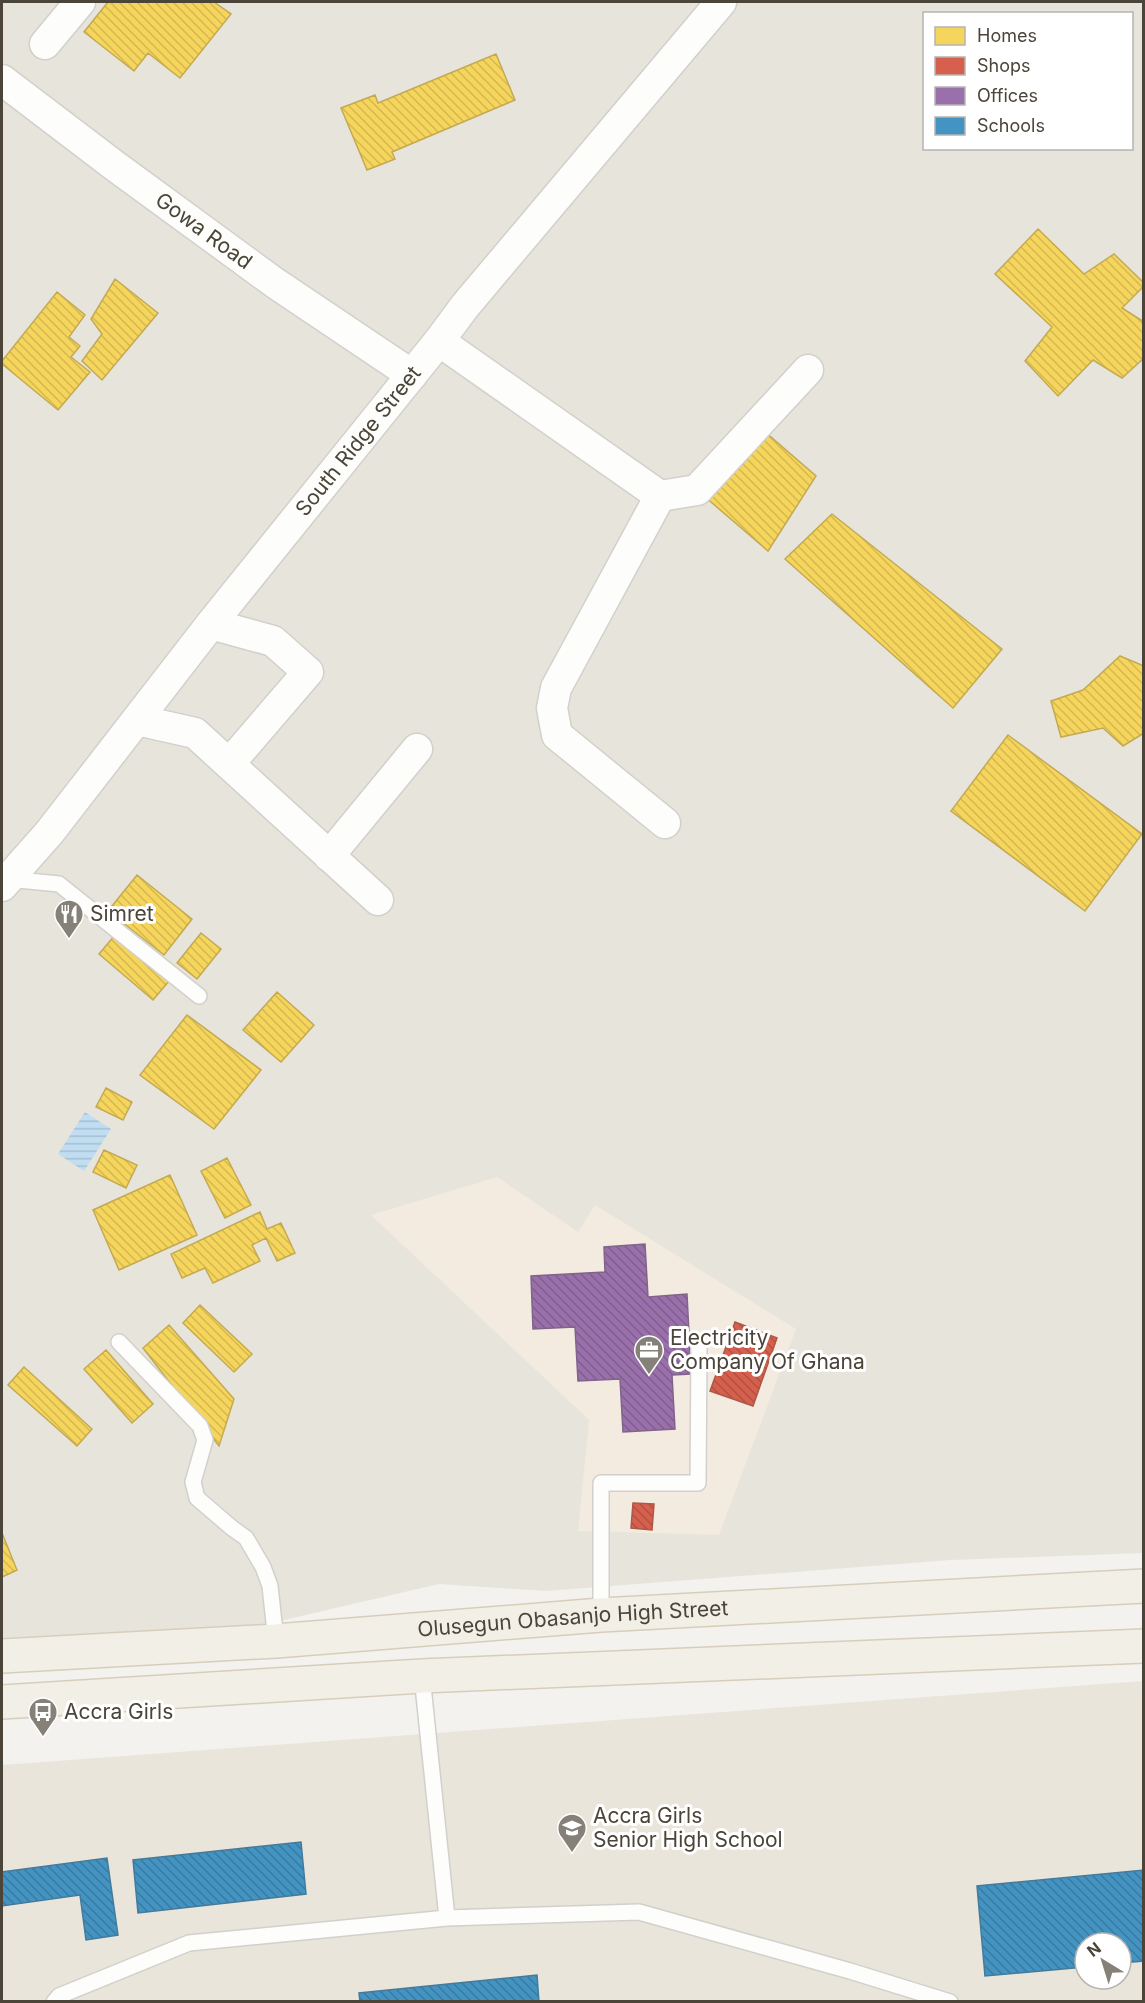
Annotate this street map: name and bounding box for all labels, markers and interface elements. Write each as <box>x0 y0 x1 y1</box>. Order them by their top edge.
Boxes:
legend <box>923 12 1133 150</box>
text: Homes <box>977 25 1037 46</box>
text: Shops <box>977 55 1031 76</box>
text: Offices <box>977 85 1038 106</box>
text: Schools <box>977 115 1045 136</box>
street label: Gowa Road <box>151 187 257 274</box>
street label: South Ridge Street <box>290 361 426 521</box>
restaurant icon: Simret <box>53 898 85 940</box>
place label: Simret <box>90 901 154 926</box>
place label: Electricity Company Of Ghana <box>670 1325 865 1374</box>
office icon: Electricity Company Of Ghana <box>633 1334 665 1376</box>
street label: Olusegun Obasanjo High Street <box>416 1595 729 1642</box>
bus stop icon: Accra Girls <box>27 1696 59 1738</box>
place label: Accra Girls <box>64 1699 173 1724</box>
place label: Accra Girls Senior High School <box>593 1803 783 1852</box>
school or university icon: Accra Girls Senior High School <box>556 1812 588 1854</box>
north arrow <box>1073 1931 1133 1991</box>
text: N <box>1083 1938 1105 1961</box>

